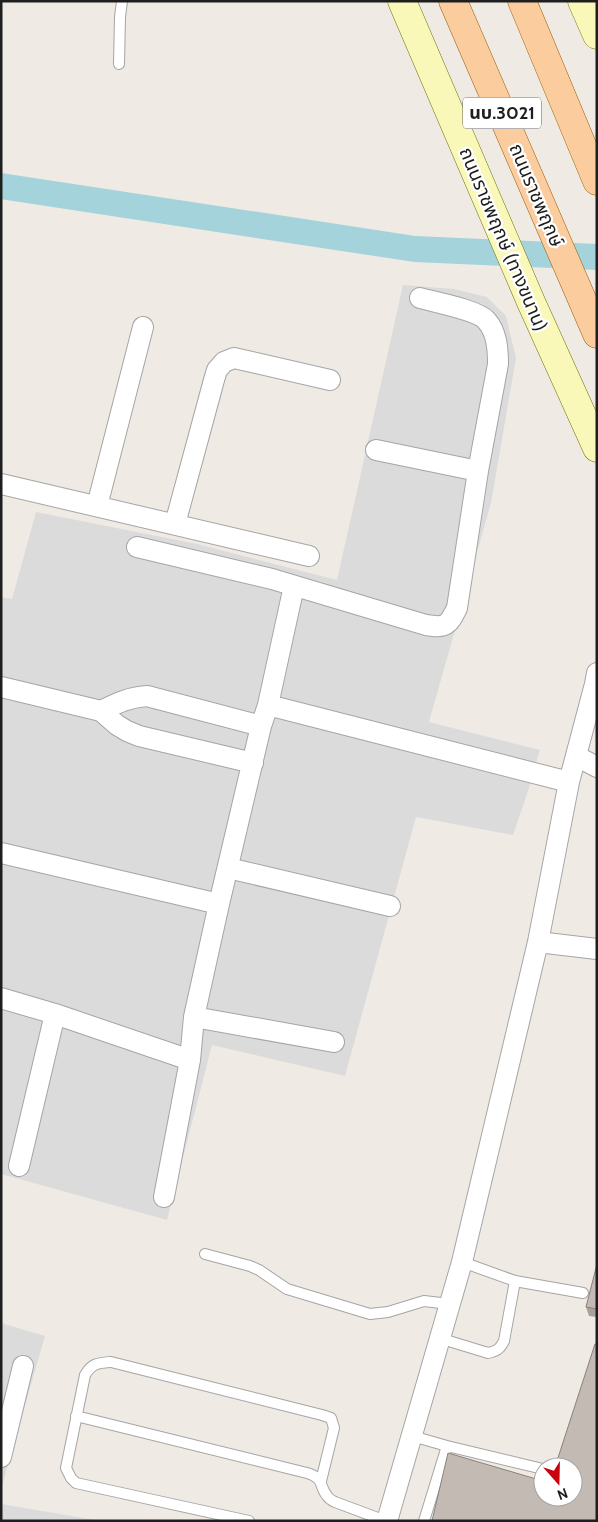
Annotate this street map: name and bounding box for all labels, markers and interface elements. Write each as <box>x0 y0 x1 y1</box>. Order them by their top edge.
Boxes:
road number: นบ.3021 <box>463 98 541 128</box>
street label: ถนนราชพฤกษ์ <box>504 140 569 250</box>
street label: ถนนราชพฤกษ์ (ทางขนาน) <box>454 144 553 335</box>
north arrow <box>533 1457 583 1507</box>
text: N <box>555 1484 570 1504</box>

